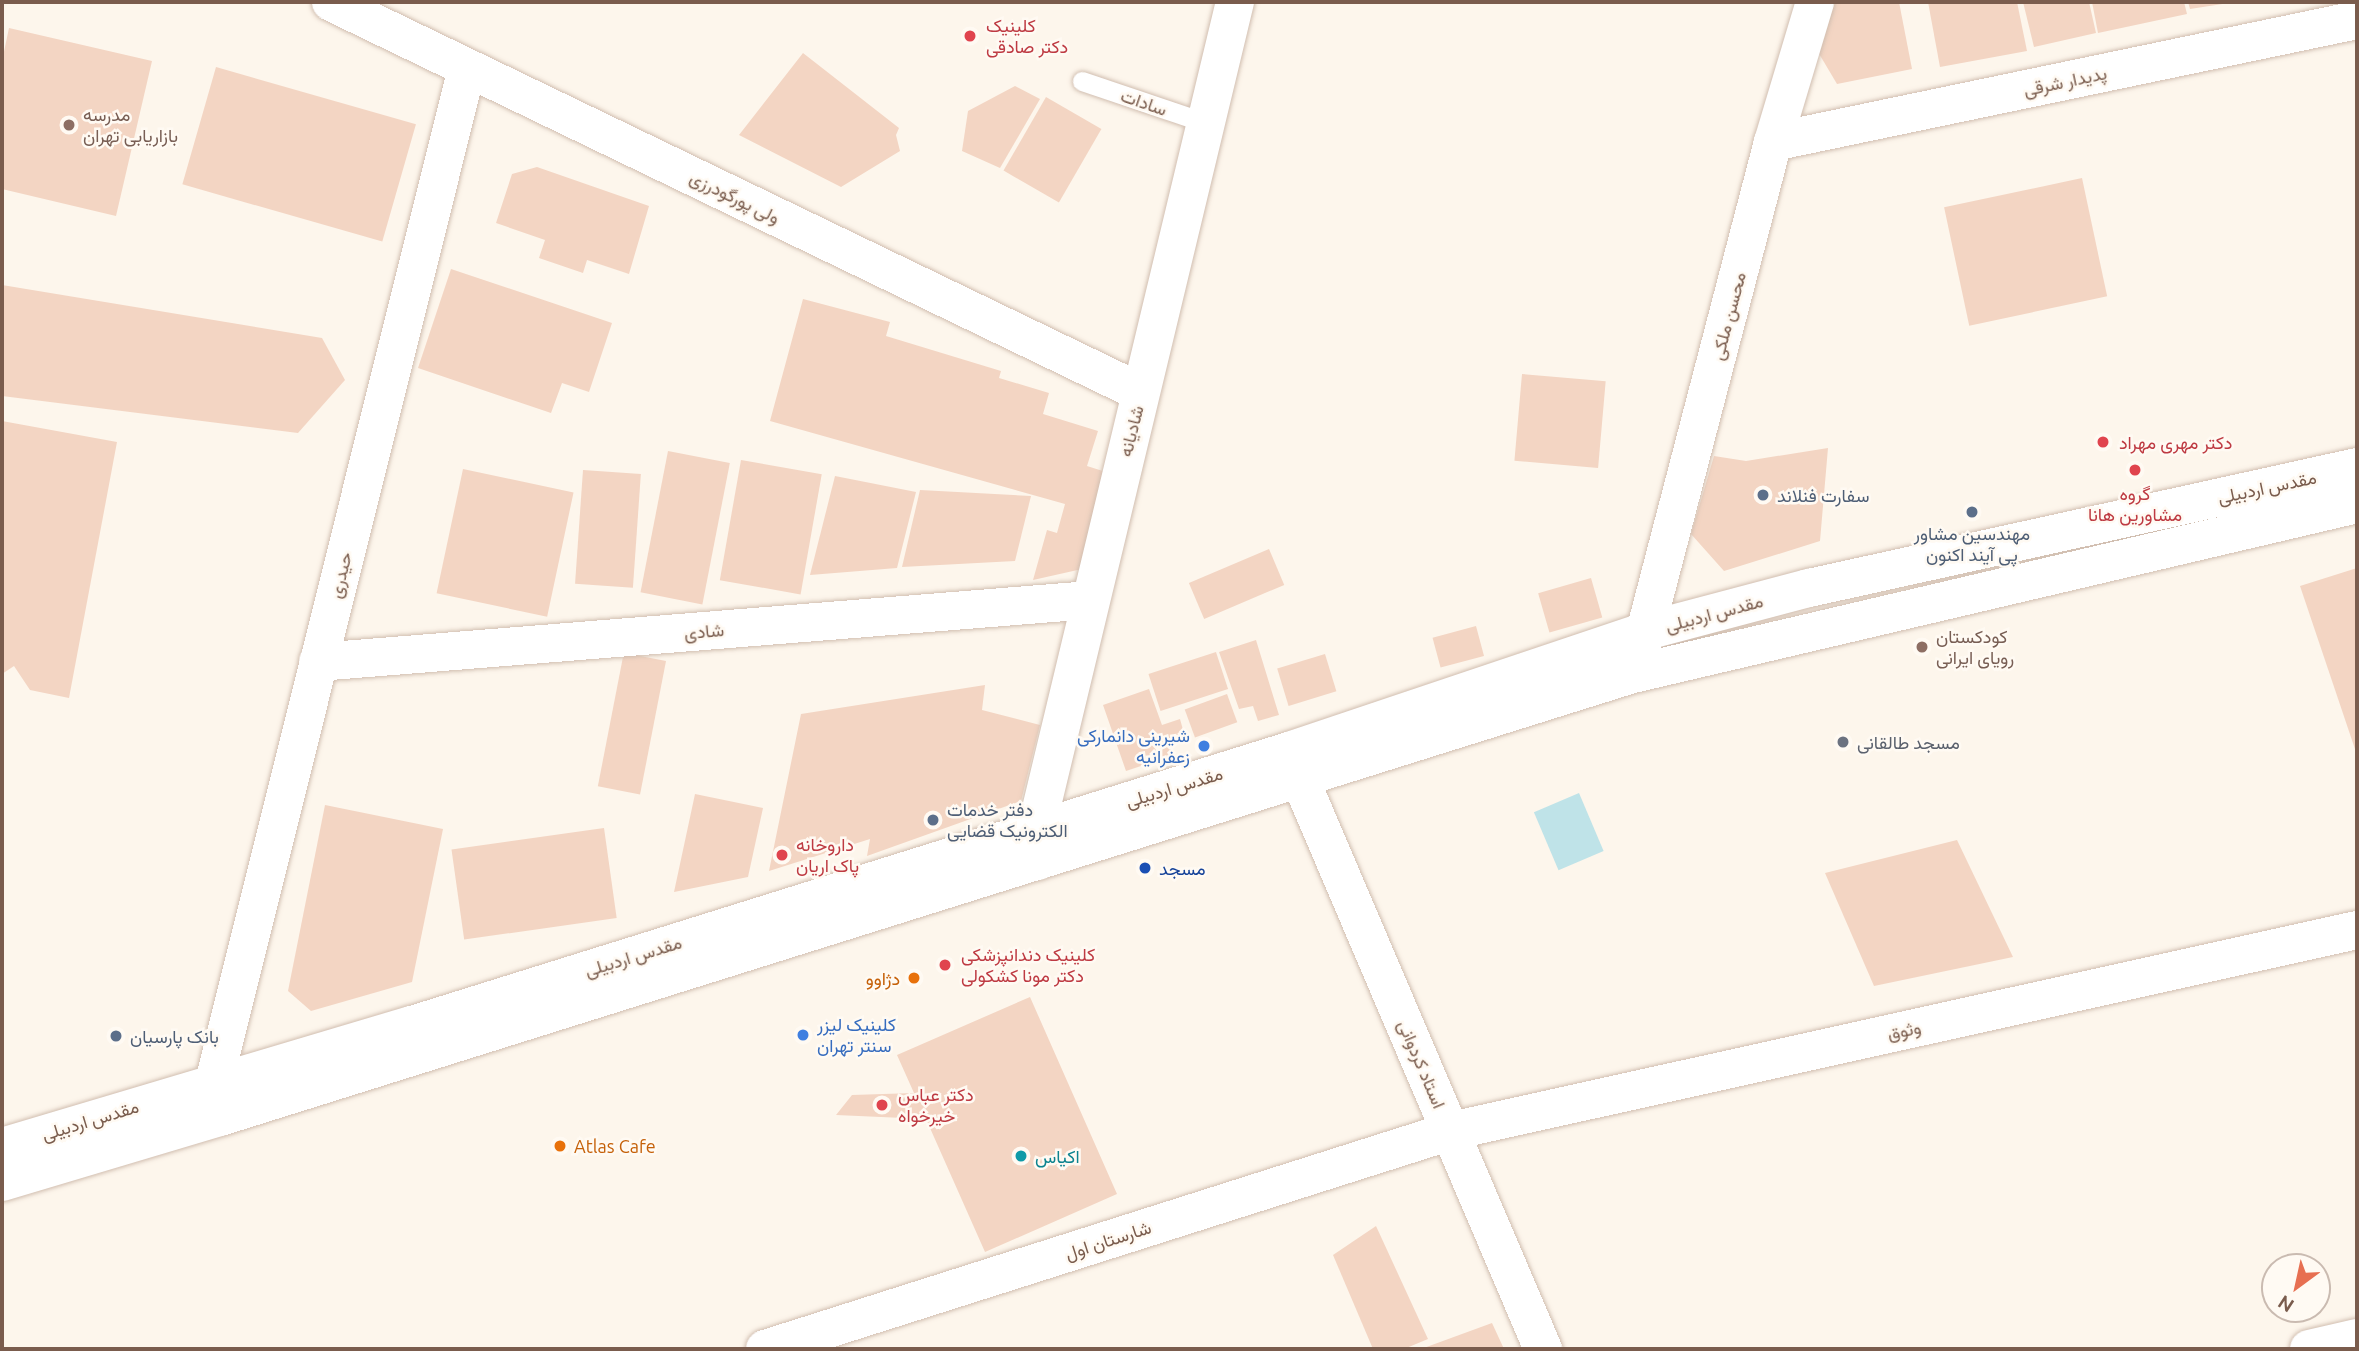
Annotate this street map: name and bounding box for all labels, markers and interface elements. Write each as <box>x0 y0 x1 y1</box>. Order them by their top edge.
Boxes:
place label: کلینیک دکتر صادقی <box>986 15 1068 58</box>
marker: کلینیک دکتر صادقی <box>960 26 980 46</box>
street label: پدیدار شرقی <box>2021 62 2109 100</box>
street label: سادات <box>1118 84 1170 120</box>
place label: مدرسه بازاریابی تهران <box>83 104 178 146</box>
marker: مدرسه بازاریابی تهران <box>61 117 77 133</box>
street label: ولی پورگودرزی <box>686 166 784 228</box>
street label: محسن ملکی <box>1706 270 1750 362</box>
street label: شادیانه <box>1114 403 1148 459</box>
place label: دکتر مهری مهراد <box>2119 431 2232 453</box>
marker: دکتر مهری مهراد <box>2093 432 2113 452</box>
marker: گروه مشاورین هانا <box>2125 460 2145 480</box>
street label: مقدس اردبیلی <box>2216 466 2318 508</box>
place label: گروه مشاورین هانا <box>2088 483 2182 526</box>
place label: سفارت فنلاند <box>1777 484 1869 506</box>
marker: سفارت فنلاند <box>1755 487 1771 503</box>
marker: مهندسین مشاور پی آیند اکنون <box>1964 504 1980 520</box>
place label: مهندسین مشاور پی آیند اکنون <box>1914 523 2030 566</box>
street label: حیدری <box>324 550 356 600</box>
street label: مقدس اردبیلی <box>1663 590 1765 636</box>
street label: شادی <box>683 618 725 644</box>
place label: کودکستان رویای ایرانی <box>1936 626 2014 668</box>
marker: کودکستان رویای ایرانی <box>1914 639 1930 655</box>
place label: شیرینی دانمارکی زعفرانیه <box>1077 725 1190 768</box>
place label: مسجد طالقانی <box>1857 731 1960 753</box>
marker: مسجد طالقانی <box>1835 734 1851 750</box>
marker: شیرینی دانمارکی زعفرانیه <box>1196 738 1212 754</box>
street label: مقدس اردبیلی <box>1123 762 1225 812</box>
place label: دفتر خدمات الکترونیک قضایی <box>947 799 1068 842</box>
marker: دفتر خدمات الکترونیک قضایی <box>925 812 941 828</box>
place label: داروخانه پاک اریان <box>796 834 859 876</box>
marker: داروخانه پاک اریان <box>774 847 790 863</box>
place label: مسجد <box>1159 857 1206 879</box>
marker: مسجد <box>1137 860 1153 876</box>
street label: مقدس اردبیلی <box>582 931 684 981</box>
place label: کلینیک دندانپزشکی دکتر مونا کشکولی <box>961 944 1095 986</box>
marker: کلینیک دندانپزشکی دکتر مونا کشکولی <box>935 955 955 975</box>
place label: دژاوو <box>866 967 900 989</box>
marker: دژاوو <box>906 970 922 986</box>
place label: کلینیک لیزر سنتر تهران <box>817 1014 896 1056</box>
street label: وثوق <box>1885 1016 1923 1044</box>
street label: استاد کردوانی <box>1394 1017 1450 1111</box>
place label: بانک پارسیان <box>130 1025 219 1047</box>
marker: کلینیک لیزر سنتر تهران <box>795 1027 811 1043</box>
marker: بانک پارسیان <box>108 1028 124 1044</box>
place label: دکتر عباس خیرخواه <box>898 1084 974 1126</box>
street label: مقدس اردبیلی <box>39 1095 141 1145</box>
marker: دکتر عباس خیرخواه <box>872 1095 892 1115</box>
place label: Atlas Cafe <box>574 1135 656 1157</box>
marker: Atlas Cafe <box>552 1138 568 1154</box>
place label: اکیاس <box>1035 1145 1080 1167</box>
marker: اکیاس <box>1013 1148 1029 1164</box>
street label: شارستان اول <box>1062 1216 1154 1264</box>
north arrow <box>2261 1253 2331 1323</box>
text: N <box>2274 1291 2298 1317</box>

